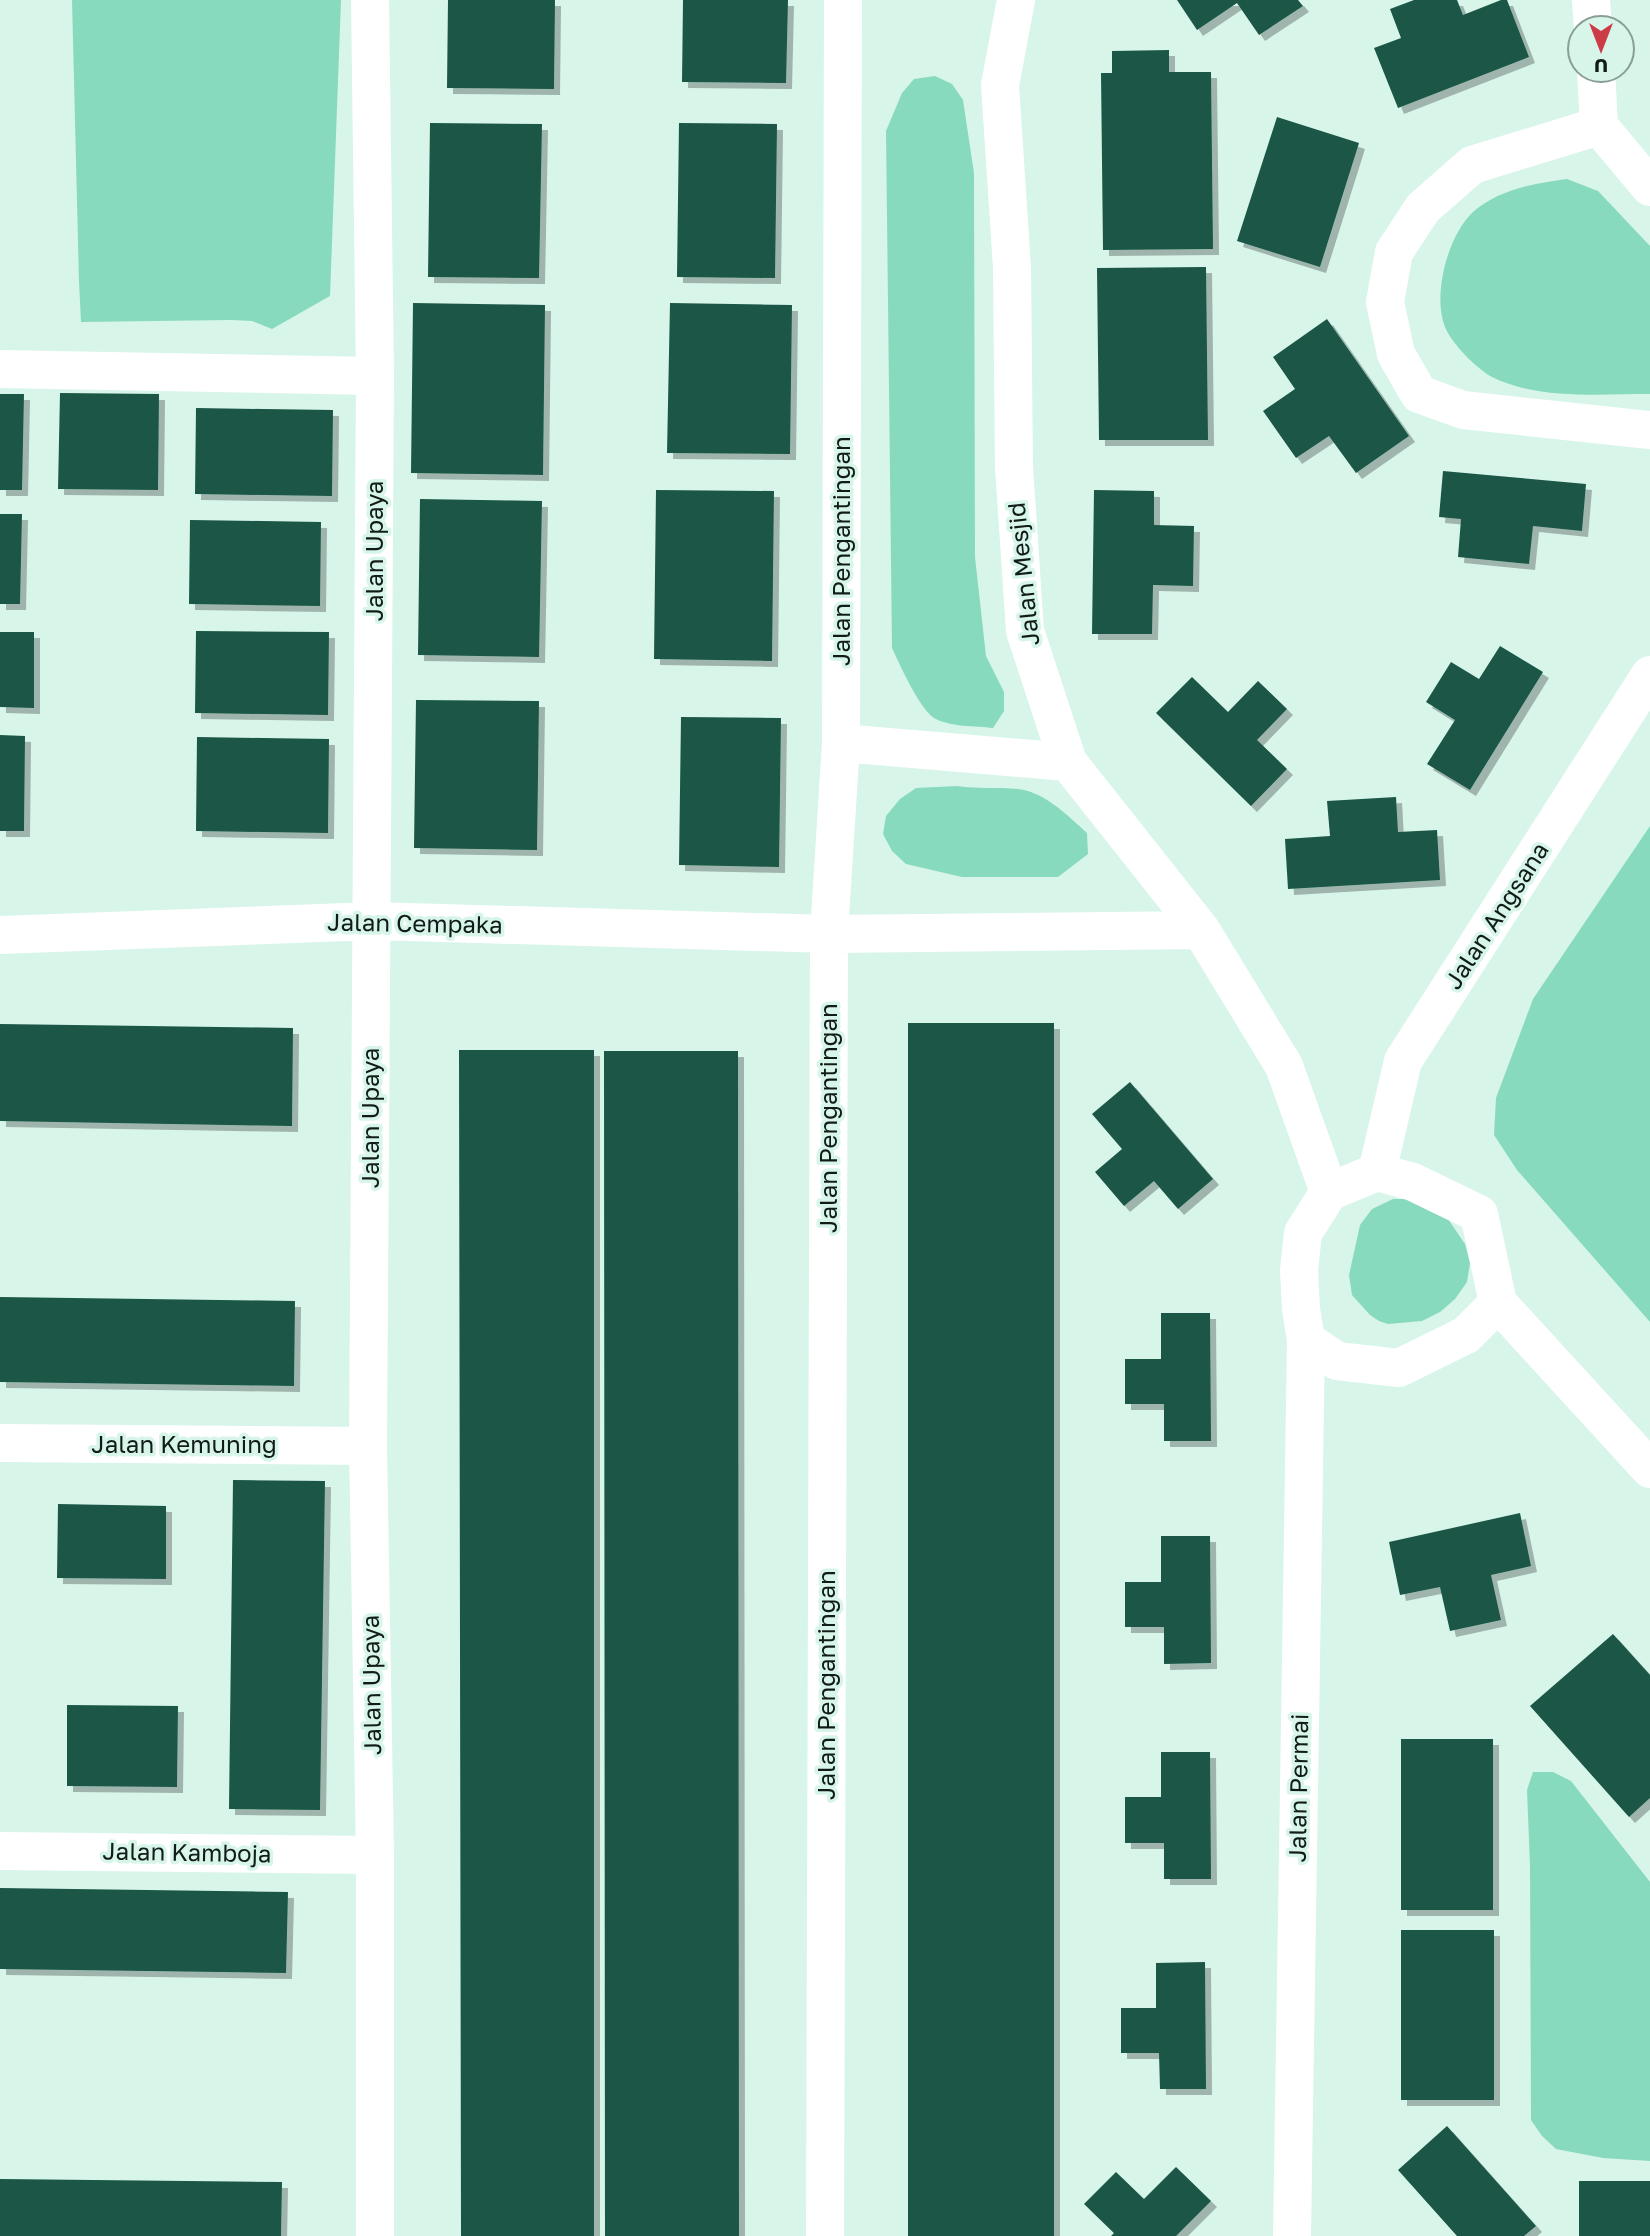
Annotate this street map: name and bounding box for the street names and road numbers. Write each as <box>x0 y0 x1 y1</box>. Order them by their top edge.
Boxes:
street label: Jalan Pengantingan <box>826 436 855 666</box>
street label: Jalan Upaya <box>359 481 388 621</box>
street label: Jalan Mesjid <box>1001 501 1044 647</box>
street label: Jalan Angsana <box>1438 836 1554 994</box>
street label: Jalan Cempaka <box>327 906 503 939</box>
street label: Jalan Pengantingan <box>813 1003 842 1233</box>
street label: Jalan Upaya <box>355 1048 384 1188</box>
street label: Jalan Kemuning <box>91 1429 277 1458</box>
street label: Jalan Pengantingan <box>811 1570 840 1800</box>
street label: Jalan Upaya <box>355 1615 386 1756</box>
street label: Jalan Permai <box>1282 1713 1313 1863</box>
street label: Jalan Kamboja <box>102 1836 272 1867</box>

